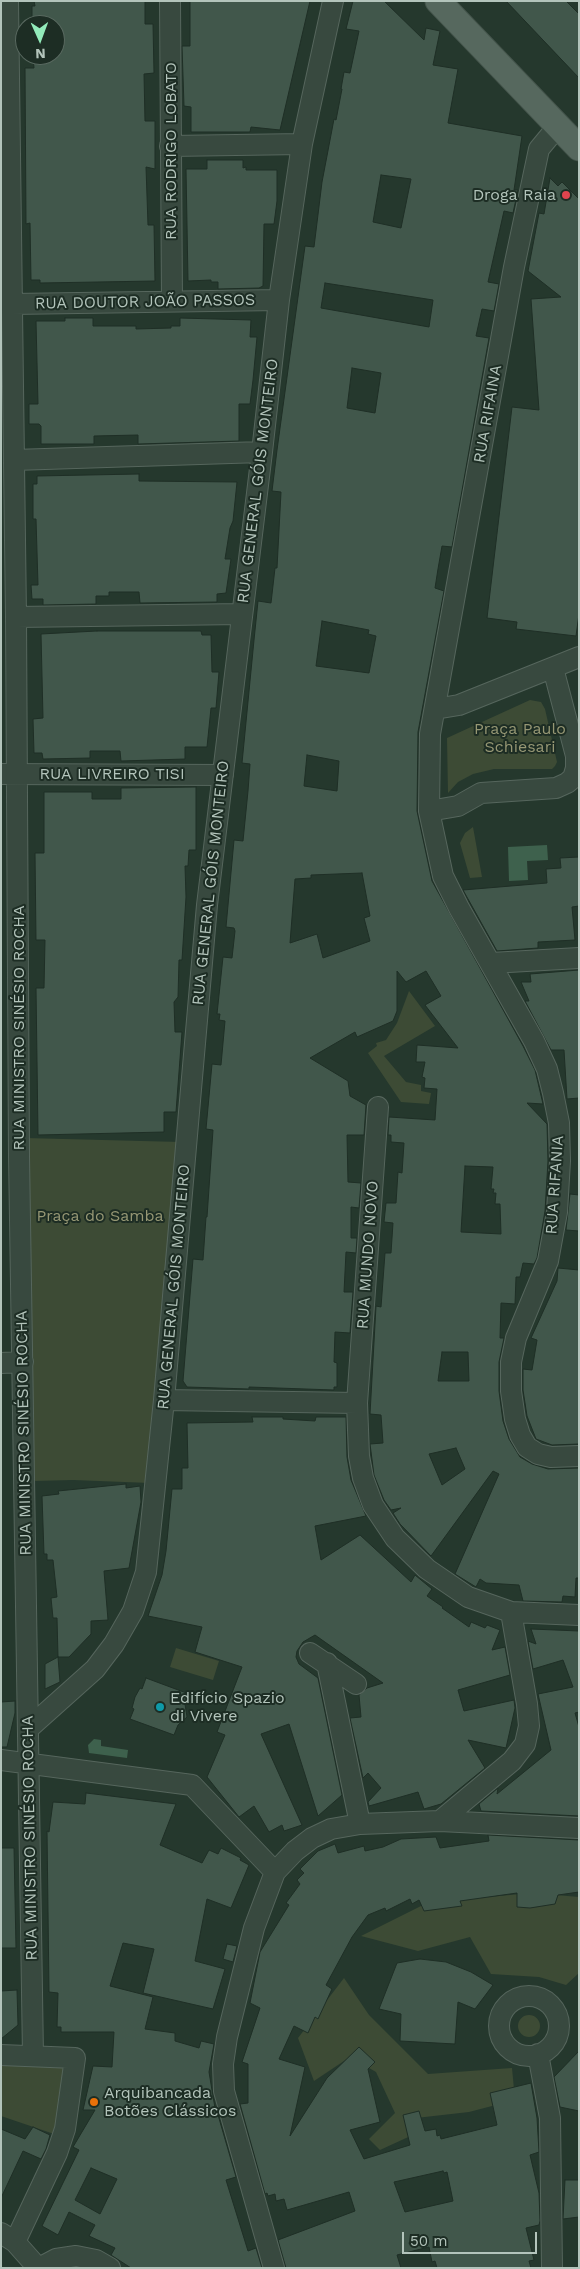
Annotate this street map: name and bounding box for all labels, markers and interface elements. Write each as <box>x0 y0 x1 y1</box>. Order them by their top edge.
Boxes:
north arrow <box>15 15 65 65</box>
text: N <box>35 46 46 62</box>
street label: RUA RODRIGO LOBATO <box>161 62 181 240</box>
place label: Droga Raia <box>473 185 556 205</box>
marker: Droga Raia <box>560 189 572 201</box>
street label: RUA DOUTOR JOÃO PASSOS <box>35 290 255 314</box>
street label: RUA GENERAL GÓIS MONTEIRO <box>233 358 283 604</box>
street label: RUA RIFAINA <box>470 363 506 465</box>
park label: Praça Paulo Schiesari <box>474 719 566 757</box>
street label: RUA GENERAL GÓIS MONTEIRO <box>189 760 233 1006</box>
street label: RUA LIVREIRO TISI <box>39 764 185 784</box>
street label: RUA MINISTRO SINÉSIO ROCHA <box>9 905 29 1151</box>
street label: RUA RIFANIA <box>542 1135 568 1235</box>
street label: RUA GENERAL GÓIS MONTEIRO <box>154 1164 194 1410</box>
street label: RUA MUNDO NOVO <box>353 1180 383 1330</box>
park label: Praça do Samba <box>36 1206 164 1226</box>
street label: RUA MINISTRO SINÉSIO ROCHA <box>12 1310 36 1556</box>
place label: Edifício Spazio di Vivere <box>170 1688 285 1726</box>
marker: Edifício Spazio di Vivere <box>154 1701 166 1713</box>
street label: RUA MINISTRO SINÉSIO ROCHA <box>18 1715 42 1961</box>
place label: Arquibancada Botões Clássicos <box>104 2083 236 2121</box>
marker: Arquibancada Botões Clássicos <box>88 2096 100 2108</box>
scale bar <box>405 2222 540 2254</box>
text: 50 m <box>410 2232 447 2250</box>

